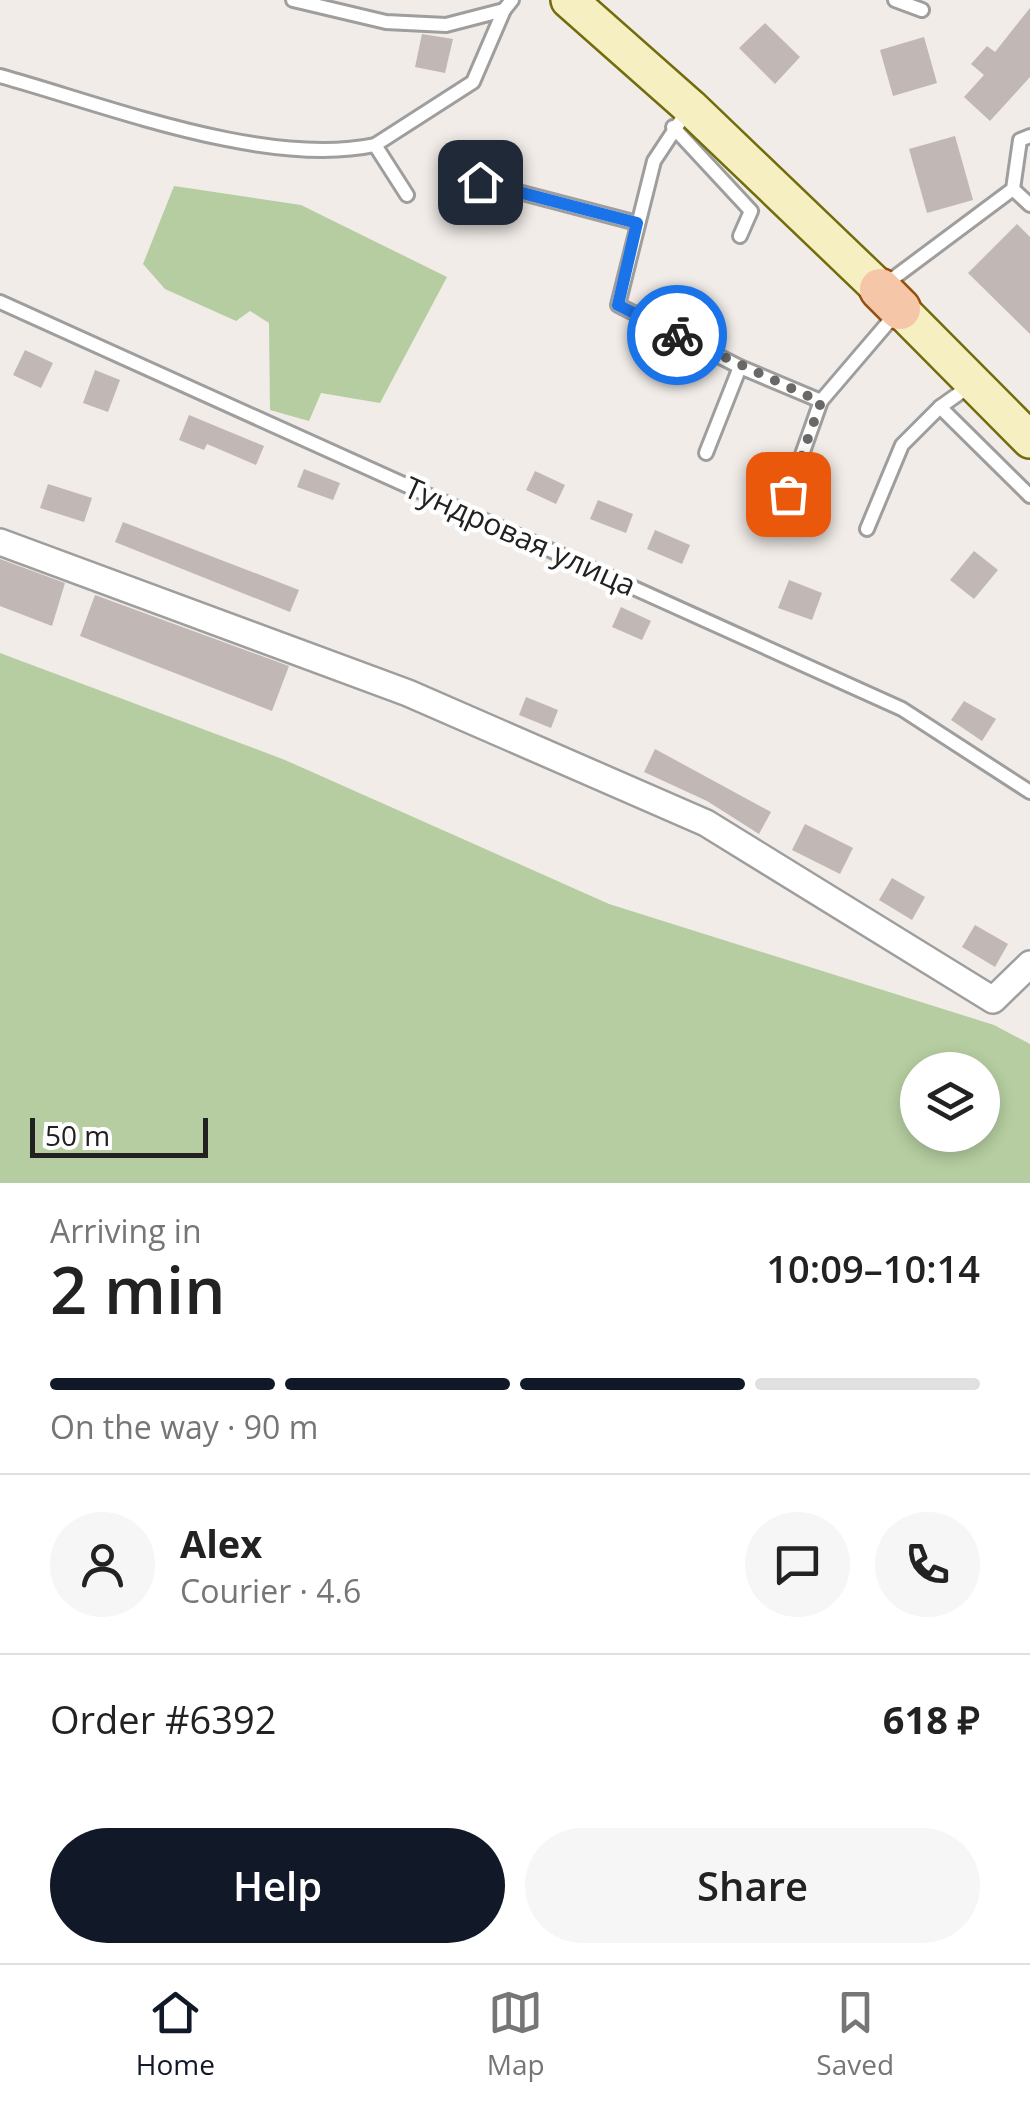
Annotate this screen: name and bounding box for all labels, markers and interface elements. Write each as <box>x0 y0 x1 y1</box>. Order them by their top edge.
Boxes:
pin <box>438 140 523 225</box>
icon: home <box>453 155 508 210</box>
courier <box>627 285 727 385</box>
icon: bike <box>650 308 705 363</box>
pin <box>746 452 831 537</box>
street label: Тундровая улица <box>398 466 643 605</box>
icon: bag <box>761 467 816 522</box>
map controls <box>900 1052 1000 1152</box>
button: layers <box>900 1052 1000 1152</box>
scale bar <box>30 1113 208 1158</box>
text: 50 m <box>45 1116 110 1154</box>
text: Arriving in <box>50 1209 202 1252</box>
text: 10:09–10:14 <box>766 1242 980 1294</box>
text: 2 min <box>50 1245 225 1333</box>
text: On the way · 90 m <box>50 1405 318 1448</box>
button: person <box>50 1512 155 1617</box>
button: chat <box>745 1512 850 1617</box>
button: phone <box>875 1512 980 1617</box>
text: Alex <box>180 1517 262 1569</box>
text: Courier · 4.6 <box>180 1569 361 1612</box>
text: Order #6392 <box>50 1693 277 1745</box>
text: 618 ₽ <box>883 1693 980 1745</box>
button: Help <box>50 1828 505 1943</box>
button: Share <box>525 1828 980 1943</box>
tab: Home <box>136 1985 215 2083</box>
tab: Map <box>487 1985 545 2083</box>
tab: Saved <box>816 1985 894 2083</box>

